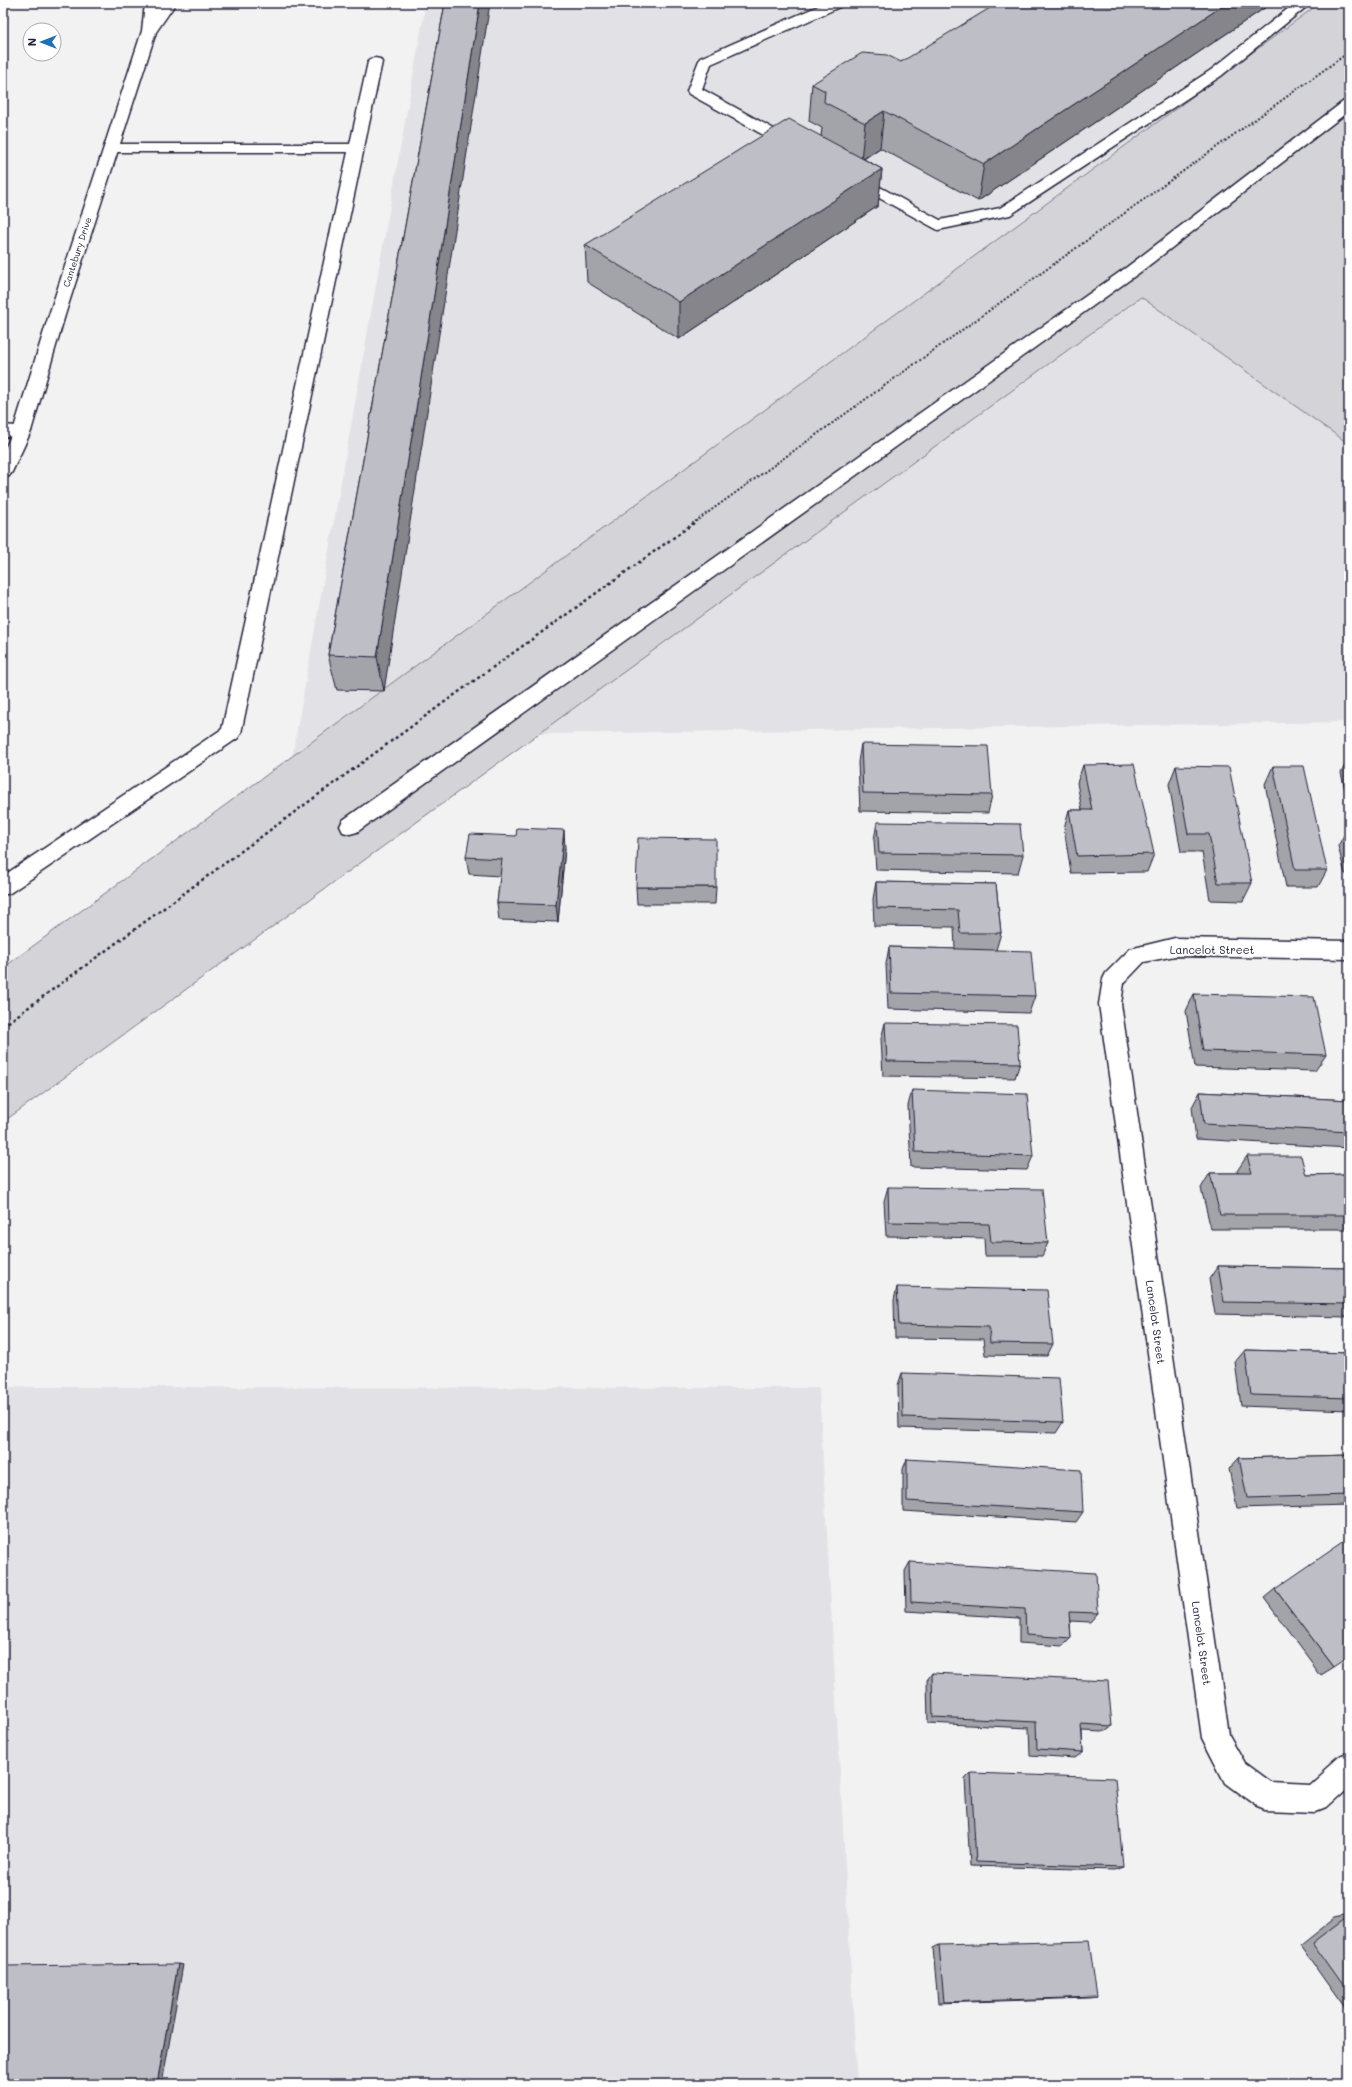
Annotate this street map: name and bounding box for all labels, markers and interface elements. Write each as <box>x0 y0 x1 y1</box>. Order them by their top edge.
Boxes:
north arrow <box>22 22 62 62</box>
text: N <box>24 38 39 46</box>
street label: Cantebury Drive <box>60 216 94 288</box>
street label: Lancelot Street <box>1170 942 1254 957</box>
street label: Lancelot Street <box>1143 1279 1169 1365</box>
street label: Lancelot Street <box>1189 1600 1215 1686</box>

